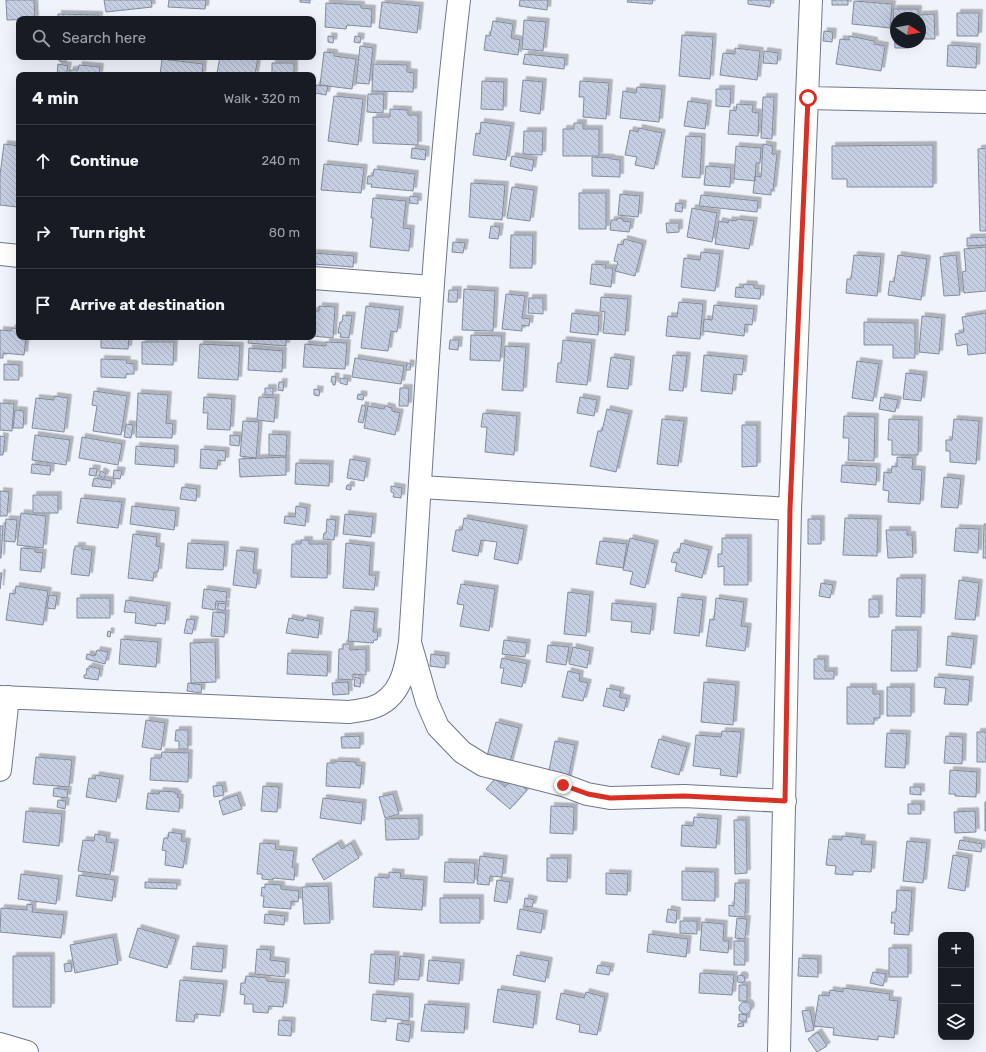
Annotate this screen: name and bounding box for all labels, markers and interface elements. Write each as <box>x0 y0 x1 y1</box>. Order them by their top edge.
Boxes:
north arrow <box>890 12 926 48</box>
search box <box>16 16 316 60</box>
icon: search <box>30 27 52 49</box>
text: Search here <box>62 29 146 47</box>
text: 4 min <box>32 88 79 108</box>
route start <box>799 89 817 107</box>
text: Walk · 320 m <box>224 91 300 106</box>
icon: ahead <box>32 150 54 172</box>
text: Continue <box>70 152 139 170</box>
text: 240 m <box>261 153 300 168</box>
icon: right <box>32 222 54 244</box>
text: Turn right <box>70 224 145 242</box>
text: 80 m <box>269 225 300 240</box>
icon: arrive <box>32 294 54 316</box>
text: Arrive at destination <box>70 296 225 314</box>
route end <box>554 776 572 794</box>
map controls <box>938 932 974 1040</box>
button: + <box>938 932 974 968</box>
button: − <box>938 968 974 1004</box>
button: layers <box>938 1004 974 1040</box>

